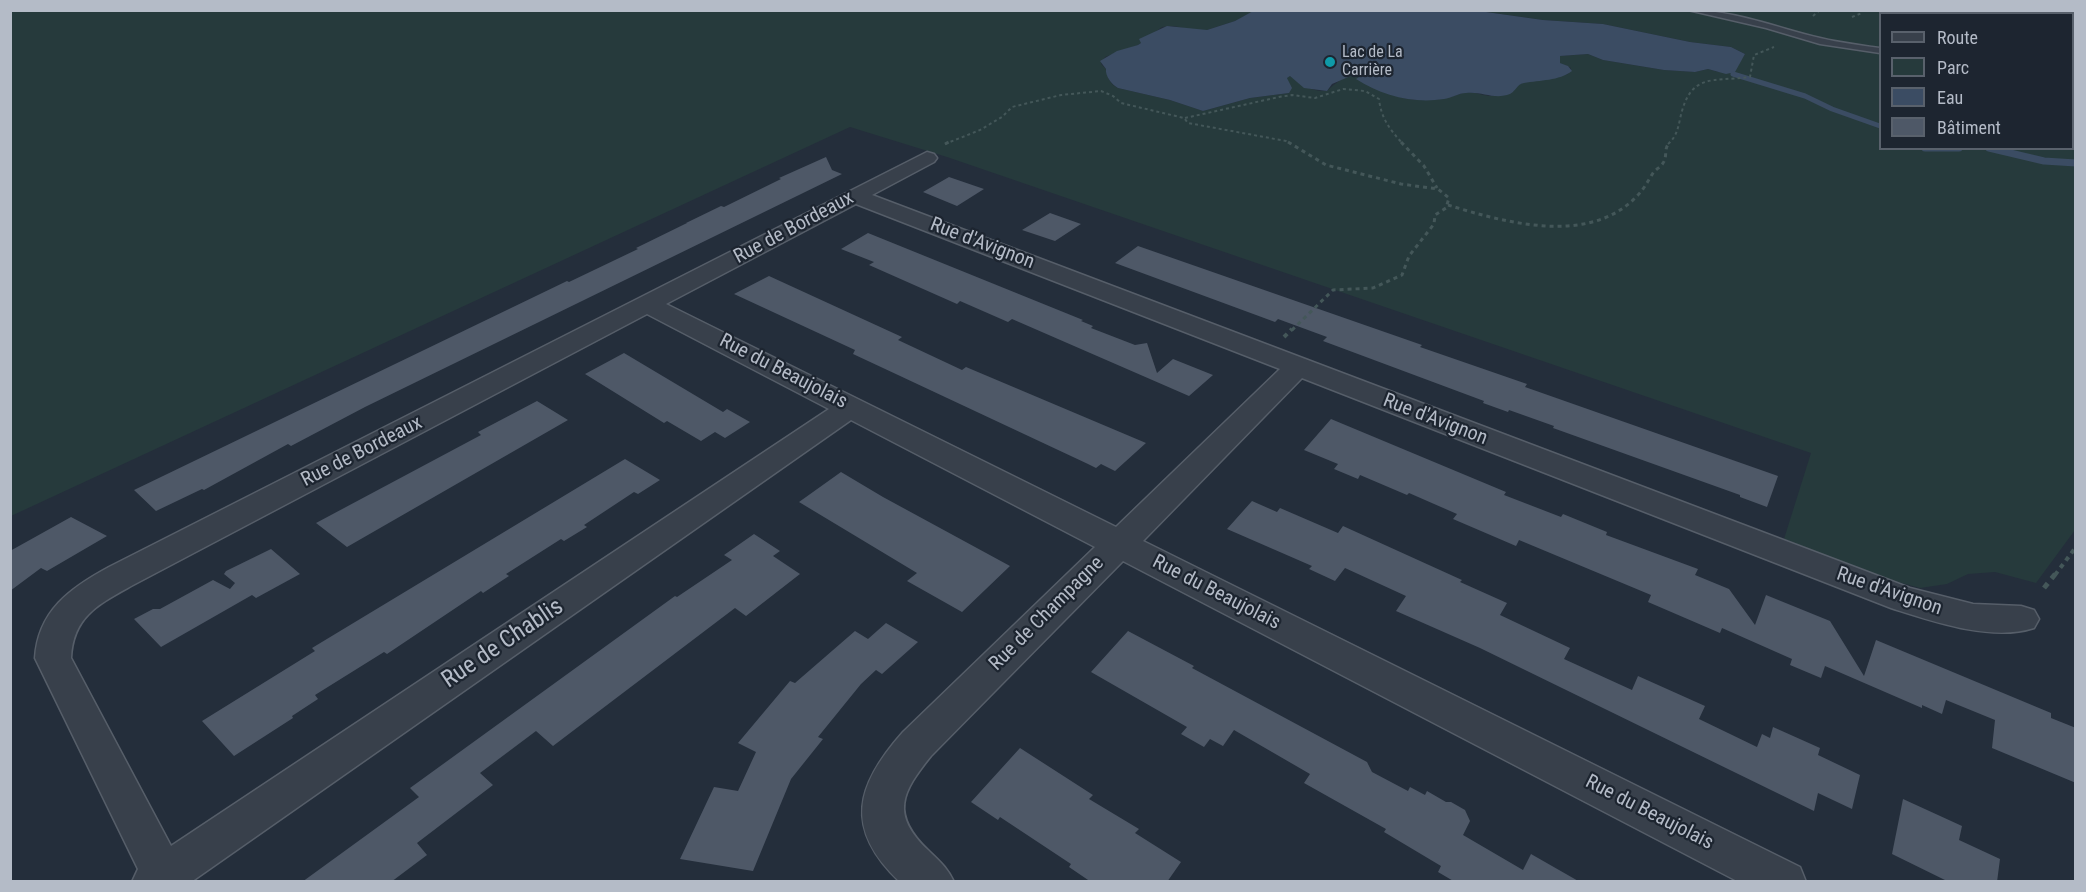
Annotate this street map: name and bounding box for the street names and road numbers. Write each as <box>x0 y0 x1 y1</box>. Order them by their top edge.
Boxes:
street label: Rue de Bordeaux <box>730 186 858 270</box>
street label: Rue d'Avignon <box>926 213 1038 275</box>
street label: Rue du Beaujolais <box>715 329 851 415</box>
street label: Rue d'Avignon <box>1379 389 1491 451</box>
street label: Rue de Bordeaux <box>298 411 426 493</box>
street label: Rue du Beaujolais <box>1148 550 1284 636</box>
street label: Rue de Champagne <box>985 552 1109 676</box>
street label: Rue d'Avignon <box>1833 563 1945 621</box>
street label: Rue de Chablis <box>437 593 569 695</box>
street label: Rue du Beaujolais <box>1581 770 1717 856</box>

